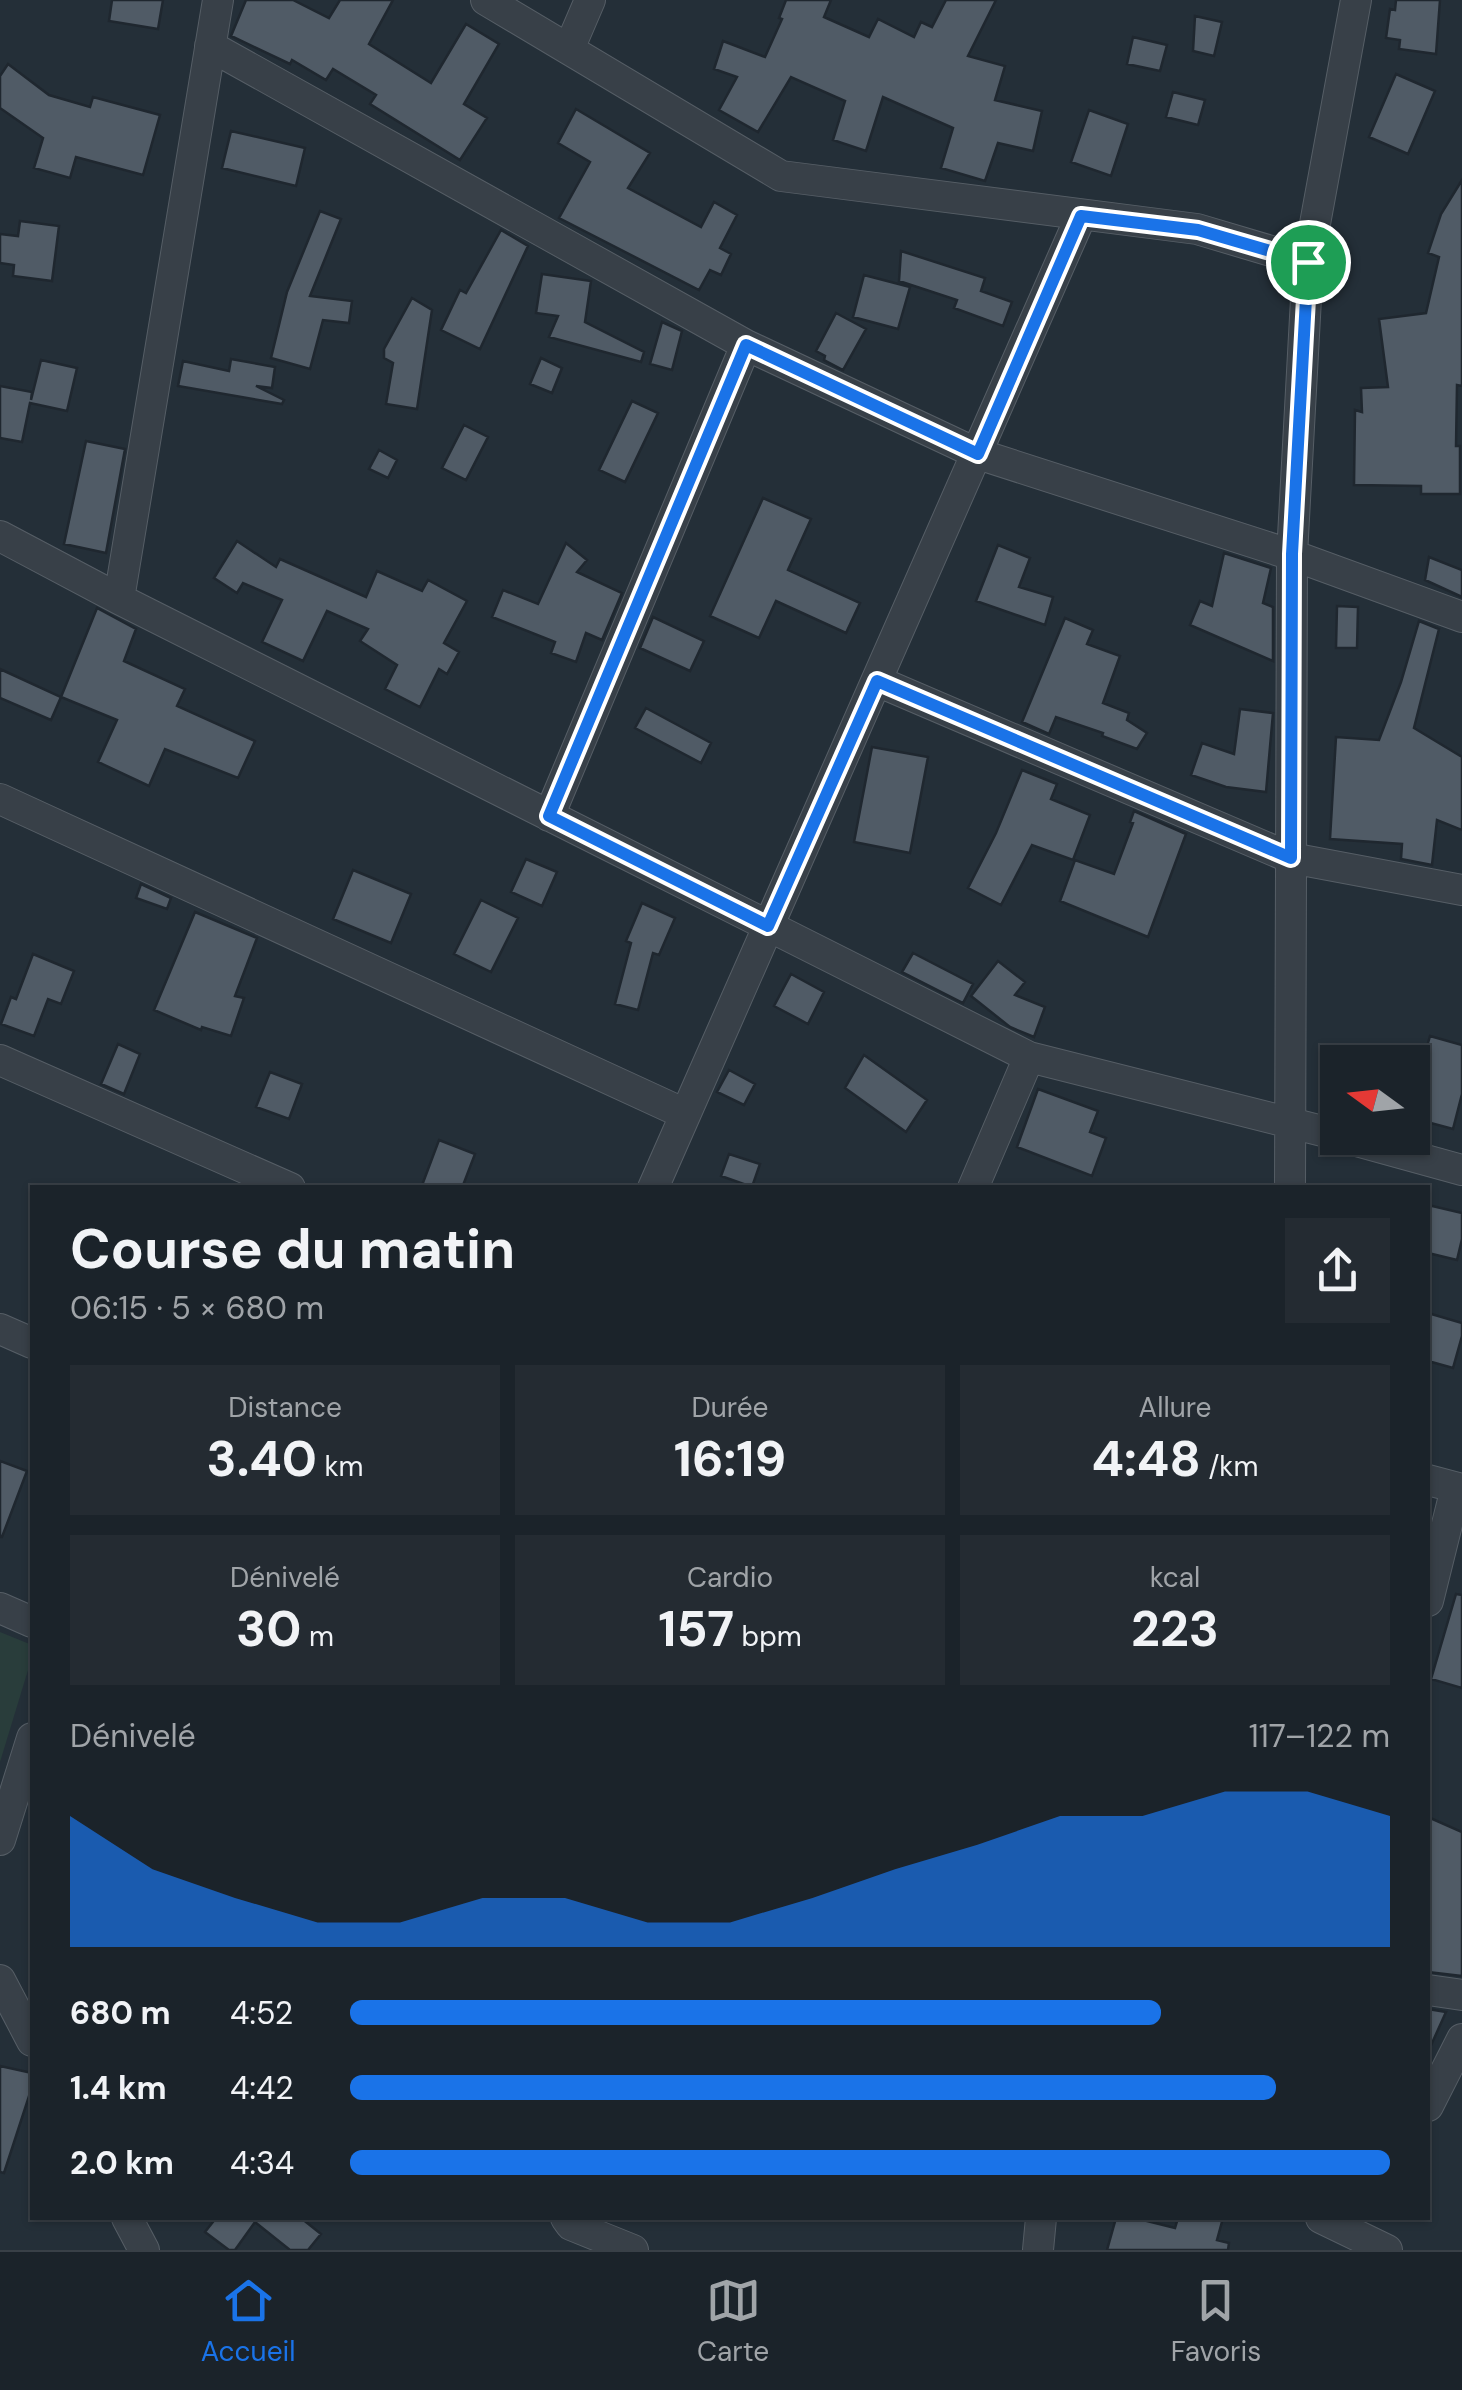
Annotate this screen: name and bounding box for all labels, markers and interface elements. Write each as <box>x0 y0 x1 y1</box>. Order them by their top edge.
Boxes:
pin <box>1266 220 1351 305</box>
icon: arrive <box>1281 235 1336 290</box>
north arrow <box>1320 1045 1430 1155</box>
map controls <box>1320 1045 1430 1155</box>
text: Course du matin <box>70 1213 515 1285</box>
button: share <box>1285 1218 1390 1323</box>
text: 06:15 · 5 × 680 m <box>70 1287 324 1329</box>
text: Distance <box>228 1389 342 1426</box>
text: Durée <box>692 1389 768 1426</box>
text: Allure <box>1139 1389 1211 1426</box>
text: 3.40 <box>207 1426 317 1492</box>
text: 16:19 <box>674 1426 786 1492</box>
text: 4:48 <box>1092 1426 1201 1492</box>
text: km <box>317 1448 363 1485</box>
text: /km <box>1201 1448 1258 1485</box>
text: Dénivelé <box>230 1559 340 1596</box>
text: Cardio <box>687 1559 773 1596</box>
text: kcal <box>1150 1559 1200 1596</box>
text: 30 <box>236 1596 301 1662</box>
text: 157 <box>658 1596 734 1662</box>
text: 223 <box>1131 1596 1219 1662</box>
text: m <box>301 1618 334 1655</box>
text: bpm <box>734 1618 802 1655</box>
text: Dénivelé <box>70 1715 196 1757</box>
text: 117–122 m <box>1249 1715 1390 1757</box>
text: 680 m <box>70 1992 171 2034</box>
text: 4:52 <box>230 1992 293 2034</box>
text: 1.4 km <box>70 2067 167 2109</box>
text: 4:42 <box>230 2067 294 2109</box>
text: 2.0 km <box>70 2142 174 2184</box>
text: 4:34 <box>230 2142 294 2184</box>
tab: Accueil <box>201 2273 296 2370</box>
tab: Carte <box>697 2273 769 2370</box>
tab: Favoris <box>1171 2273 1261 2370</box>

